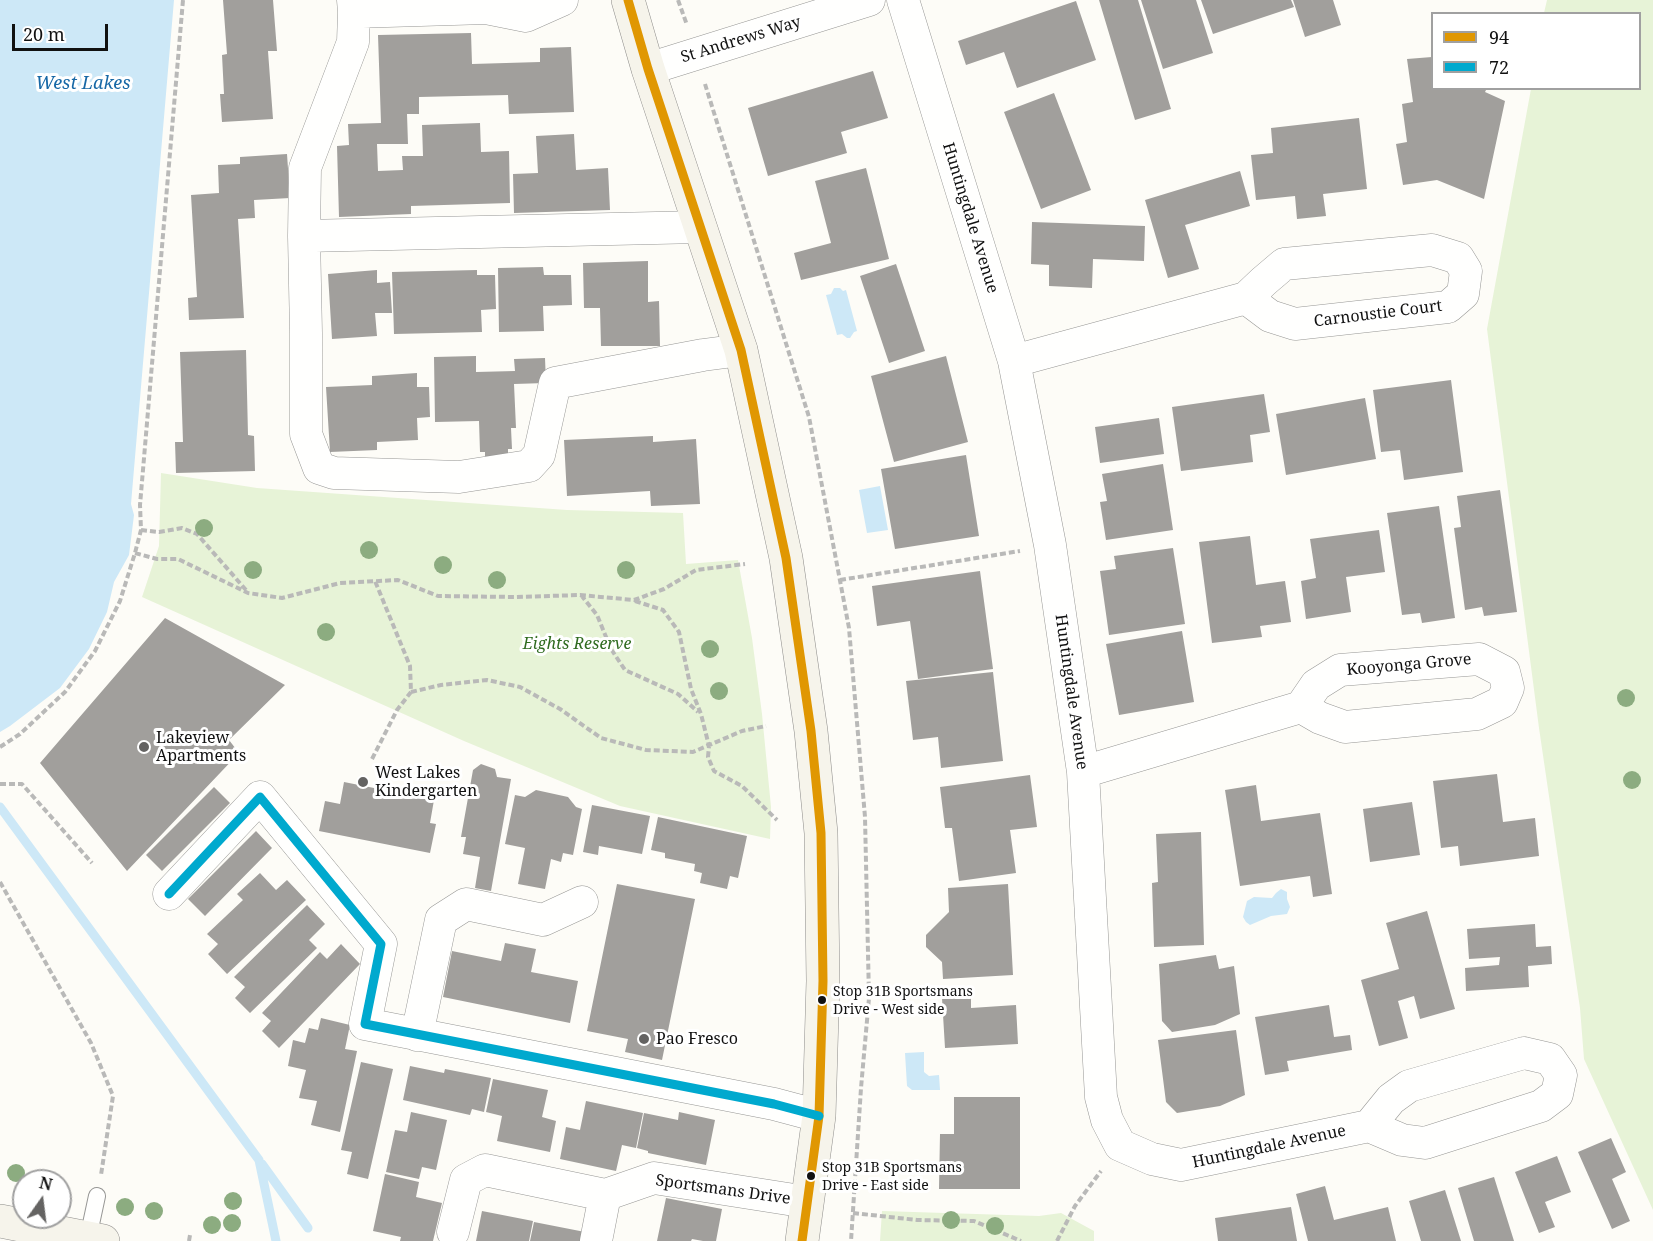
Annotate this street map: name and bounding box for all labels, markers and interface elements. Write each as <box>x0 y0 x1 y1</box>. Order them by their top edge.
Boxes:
scale bar <box>15 12 111 50</box>
legend <box>1431 12 1641 90</box>
street label: St Andrews Way <box>679 13 803 67</box>
text: 20 m <box>23 22 65 46</box>
text: 94 <box>1489 25 1509 49</box>
text: 72 <box>1489 55 1509 79</box>
water label: West Lakes <box>35 73 131 95</box>
street label: Huntingdale Avenue <box>938 140 1002 296</box>
street label: Carnoustie Court <box>1313 297 1443 331</box>
street label: Huntingdale Avenue <box>1051 613 1091 771</box>
park label: Eights Reserve <box>523 634 631 654</box>
street label: Kooyonga Grove <box>1346 650 1472 680</box>
place label: Lakeview Apartments <box>156 728 246 766</box>
marker: Lakeview Apartments <box>137 740 151 754</box>
place label: West Lakes Kindergarten <box>375 763 477 801</box>
marker: West Lakes Kindergarten <box>356 775 370 789</box>
place label: Stop 31B Sportsmans Drive - West side <box>833 984 973 1017</box>
marker: Stop 31B Sportsmans Drive - West side <box>816 994 828 1006</box>
place label: Pao Fresco <box>656 1029 738 1049</box>
marker: Pao Fresco <box>637 1032 651 1046</box>
street label: Huntingdale Avenue <box>1190 1121 1348 1173</box>
place label: Stop 31B Sportsmans Drive - East side <box>822 1160 962 1192</box>
north arrow <box>12 1169 72 1229</box>
marker: Stop 31B Sportsmans Drive - East side <box>805 1170 817 1182</box>
text: N <box>37 1171 55 1196</box>
street label: Sportsmans Drive <box>654 1171 792 1209</box>

